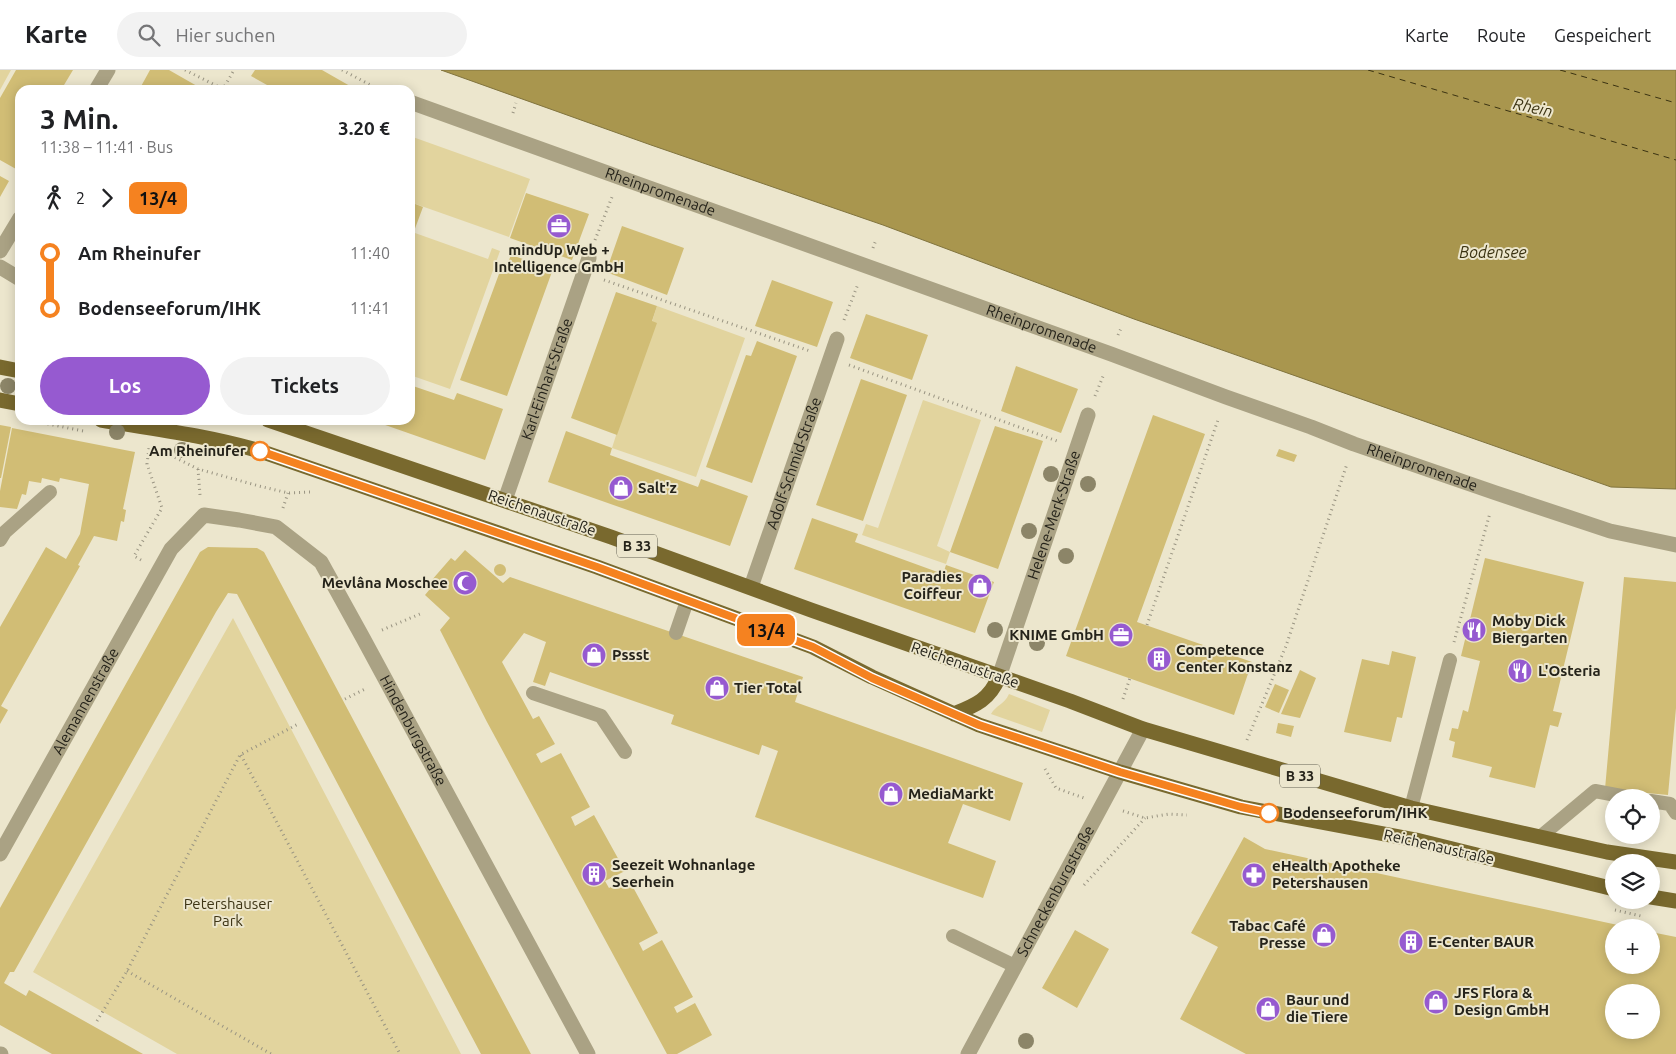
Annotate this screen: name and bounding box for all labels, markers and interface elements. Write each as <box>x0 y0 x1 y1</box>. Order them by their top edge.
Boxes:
search box <box>117 12 467 57</box>
text: Karte <box>25 21 87 48</box>
icon: search <box>135 21 163 49</box>
text: Hier suchen <box>175 24 276 46</box>
text: Karte <box>1405 25 1449 45</box>
text: Route <box>1477 25 1526 45</box>
text: Gespeichert <box>1554 25 1651 45</box>
water label: Rhein <box>1512 94 1554 120</box>
text: 3 Min. <box>40 103 118 134</box>
text: 3.20 € <box>338 117 390 139</box>
text: 11:38 – 11:41 · Bus <box>40 138 173 156</box>
street label: Rheinpromenade <box>603 164 718 219</box>
icon: walk <box>40 184 68 212</box>
icon: forward <box>93 184 121 212</box>
text: 13/4 <box>139 188 177 208</box>
text: 2 <box>76 189 85 207</box>
office icon: mindUp Web + Intelligence GmbH <box>546 213 572 239</box>
place label: mindUp Web + Intelligence GmbH <box>494 241 624 275</box>
text: Am Rheinufer <box>78 242 201 264</box>
water label: Bodensee <box>1459 243 1527 261</box>
text: 11:40 <box>350 244 390 262</box>
text: Bodenseeforum/IHK <box>78 297 261 319</box>
text: 11:41 <box>350 299 390 317</box>
street label: Rheinpromenade <box>984 301 1099 356</box>
street label: Karl-Einhart-Straße <box>518 316 575 442</box>
button: Los <box>40 357 210 415</box>
button: Tickets <box>220 357 390 415</box>
street label: Adolf-Schmid-Straße <box>763 395 824 531</box>
street label: Rheinpromenade <box>1364 440 1480 494</box>
marker: Am Rheinufer <box>250 441 270 461</box>
place label: Am Rheinufer <box>149 442 247 459</box>
street label: Helene-Merk-Straße <box>1024 448 1083 582</box>
shop icon: Salt'z <box>608 475 634 501</box>
place label: Salt'z <box>638 479 677 496</box>
street label: Reichenaustraße <box>486 486 598 539</box>
road number: B 33 <box>617 534 657 558</box>
place label: Paradies Coiffeur <box>902 568 963 602</box>
mosque icon: Mevlâna Moschee <box>452 570 478 596</box>
shop icon: Paradies Coiffeur <box>967 573 993 599</box>
place label: Mevlâna Moschee <box>322 574 448 591</box>
place label: Moby Dick Biergarten <box>1492 612 1568 646</box>
line badge: 13/4 <box>731 614 801 646</box>
restaurant icon: Moby Dick Biergarten <box>1461 617 1487 643</box>
text: 13/4 <box>747 620 785 640</box>
office icon: KNIME GmbH <box>1108 622 1134 648</box>
place label: KNIME GmbH <box>1009 626 1104 643</box>
street label: Reichenaustraße <box>909 638 1021 691</box>
place label: Competence Center Konstanz <box>1176 641 1292 675</box>
shop icon: Pssst <box>581 642 607 668</box>
street label: Alemannenstraße <box>48 645 122 758</box>
place label: Pssst <box>612 646 650 663</box>
building icon: Competence Center Konstanz <box>1146 646 1172 672</box>
restaurant icon: L'Osteria <box>1507 658 1533 684</box>
place label: L'Osteria <box>1538 662 1601 679</box>
street label: Hindenburgstraße <box>377 672 450 788</box>
shop icon: Tier Total <box>704 675 730 701</box>
place label: Tier Total <box>734 679 802 696</box>
road number: B 33 <box>1280 764 1320 788</box>
shop icon: MediaMarkt <box>878 781 904 807</box>
place label: MediaMarkt <box>908 785 994 802</box>
map controls <box>1605 789 1660 1039</box>
button: locate <box>1605 789 1660 844</box>
marker: Bodenseeforum/IHK <box>1259 803 1279 823</box>
place label: Bodenseeforum/IHK <box>1283 804 1427 821</box>
street label: Schneckenburgstraße <box>1013 822 1097 959</box>
street label: Reichenaustraße <box>1382 826 1496 868</box>
button: layers <box>1605 854 1660 909</box>
place label: Seezeit Wohnanlage Seerhein <box>612 856 755 890</box>
place label: eHealth Apotheke Petershausen <box>1272 857 1401 891</box>
building icon: Seezeit Wohnanlage Seerhein <box>581 861 607 887</box>
pharmacy icon: eHealth Apotheke Petershausen <box>1241 862 1267 888</box>
park label: Petershauser Park <box>184 895 273 929</box>
place label: Tabac Café Presse <box>1229 917 1306 951</box>
button: + <box>1605 919 1660 974</box>
shop icon: Tabac Café Presse <box>1311 922 1337 948</box>
building icon: E-Center BAUR <box>1398 929 1424 955</box>
place label: E-Center BAUR <box>1428 933 1534 950</box>
place label: JFS Flora & Design GmbH <box>1454 984 1549 1018</box>
button: − <box>1605 984 1660 1039</box>
shop icon: JFS Flora & Design GmbH <box>1423 989 1449 1015</box>
place label: Baur und die Tiere <box>1286 991 1349 1025</box>
shop icon: Baur und die Tiere <box>1255 996 1281 1022</box>

